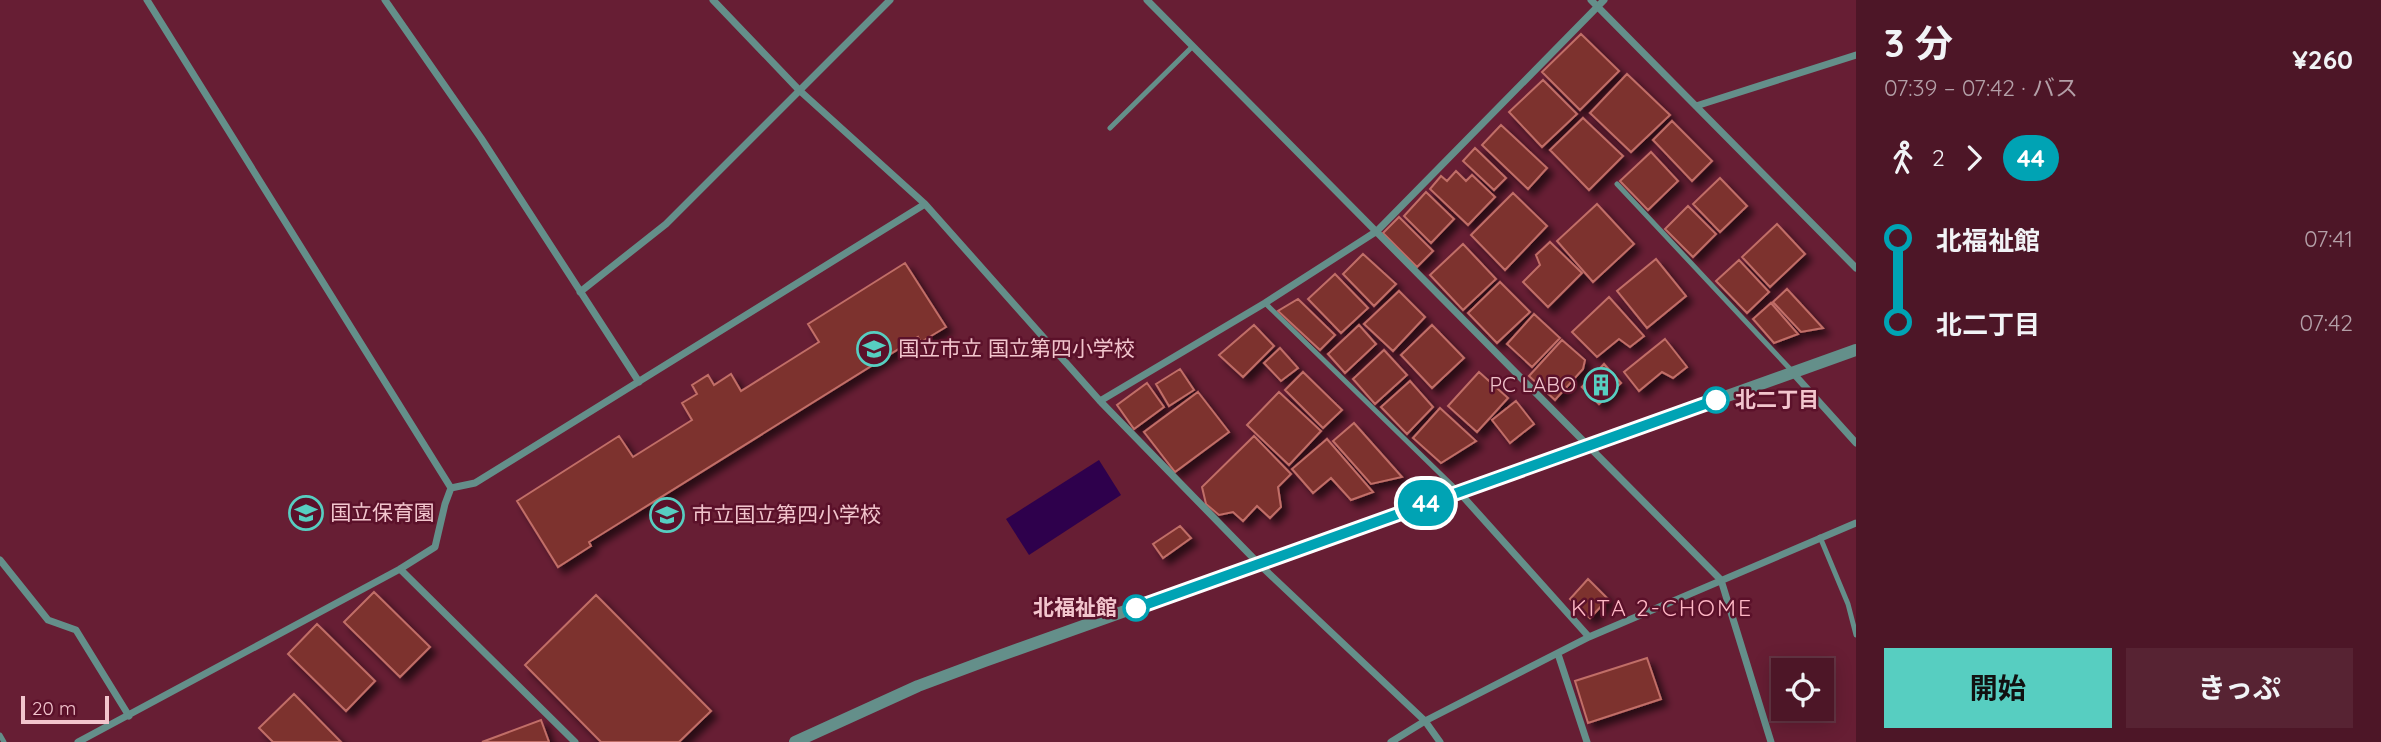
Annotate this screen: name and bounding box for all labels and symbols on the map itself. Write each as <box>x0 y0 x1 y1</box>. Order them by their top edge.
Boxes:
school or university icon: 国立市立 国立第四小学校 <box>855 330 893 368</box>
place label: 国立市立 国立第四小学校 <box>898 335 1135 361</box>
building icon: PC LABO <box>1582 366 1620 404</box>
place label: PC LABO <box>1490 371 1576 397</box>
place label: 北二丁目 <box>1735 386 1819 412</box>
marker: 北二丁目 <box>1703 387 1729 413</box>
line badge: 44 <box>1394 480 1458 526</box>
school or university icon: 国立保育園 <box>287 494 325 532</box>
school or university icon: 市立国立第四小学校 <box>648 496 686 534</box>
place label: 国立保育園 <box>330 499 435 525</box>
place label: 市立国立第四小学校 <box>692 501 881 527</box>
district label: KITA 2-CHOME <box>1571 593 1753 622</box>
place label: 北福祉館 <box>1033 594 1117 620</box>
marker: 北福祉館 <box>1123 595 1149 621</box>
scale bar <box>21 693 108 725</box>

